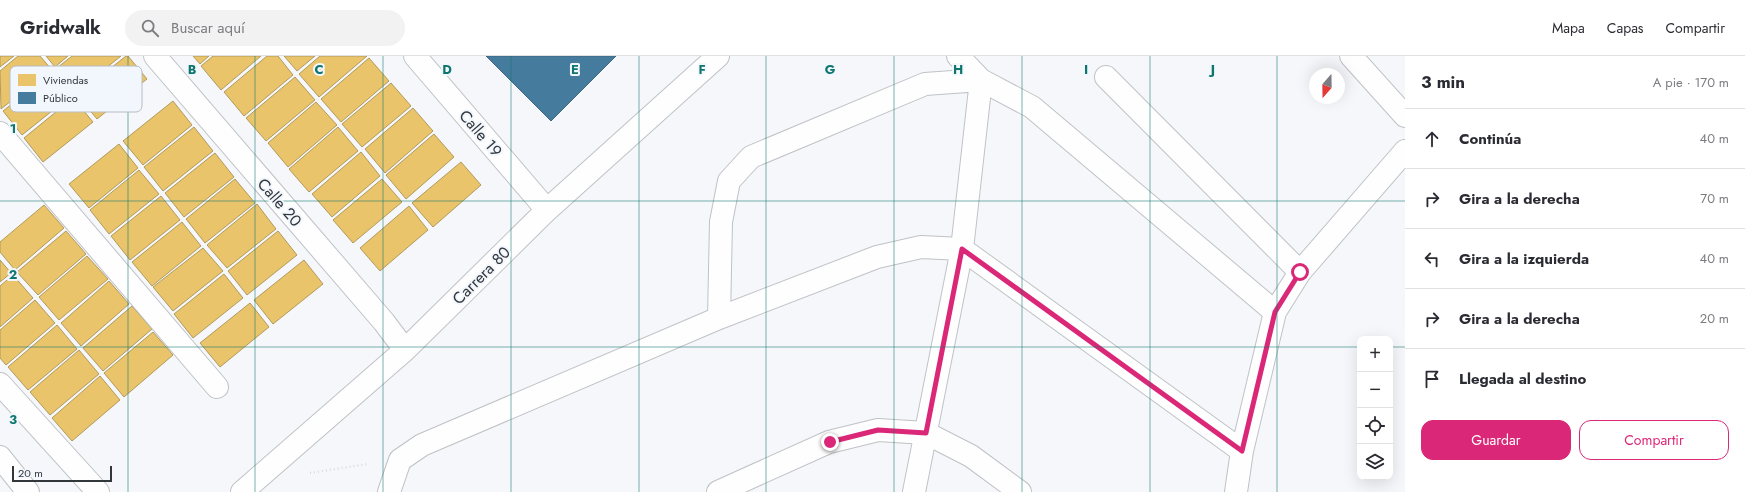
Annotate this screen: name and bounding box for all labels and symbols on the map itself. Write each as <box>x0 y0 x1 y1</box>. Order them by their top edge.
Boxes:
text: B <box>188 60 197 79</box>
text: C <box>314 60 324 79</box>
text: D <box>442 60 452 79</box>
text: E <box>571 60 579 79</box>
text: F <box>698 60 706 79</box>
text: G <box>825 60 836 79</box>
text: H <box>953 60 963 79</box>
text: I <box>1084 60 1088 79</box>
text: J <box>1208 60 1215 79</box>
legend <box>10 66 142 112</box>
north arrow <box>1309 68 1345 104</box>
text: Viviendas <box>43 72 89 88</box>
text: Público <box>43 90 78 106</box>
street label: Calle 19 <box>454 105 508 162</box>
text: 1 <box>10 119 16 138</box>
street label: Calle 20 <box>252 173 307 232</box>
street label: Carrera 80 <box>447 241 516 310</box>
route start <box>1291 263 1309 281</box>
text: 2 <box>9 265 17 284</box>
text: 3 <box>9 410 17 429</box>
route end <box>821 433 839 451</box>
scale bar <box>12 464 112 483</box>

